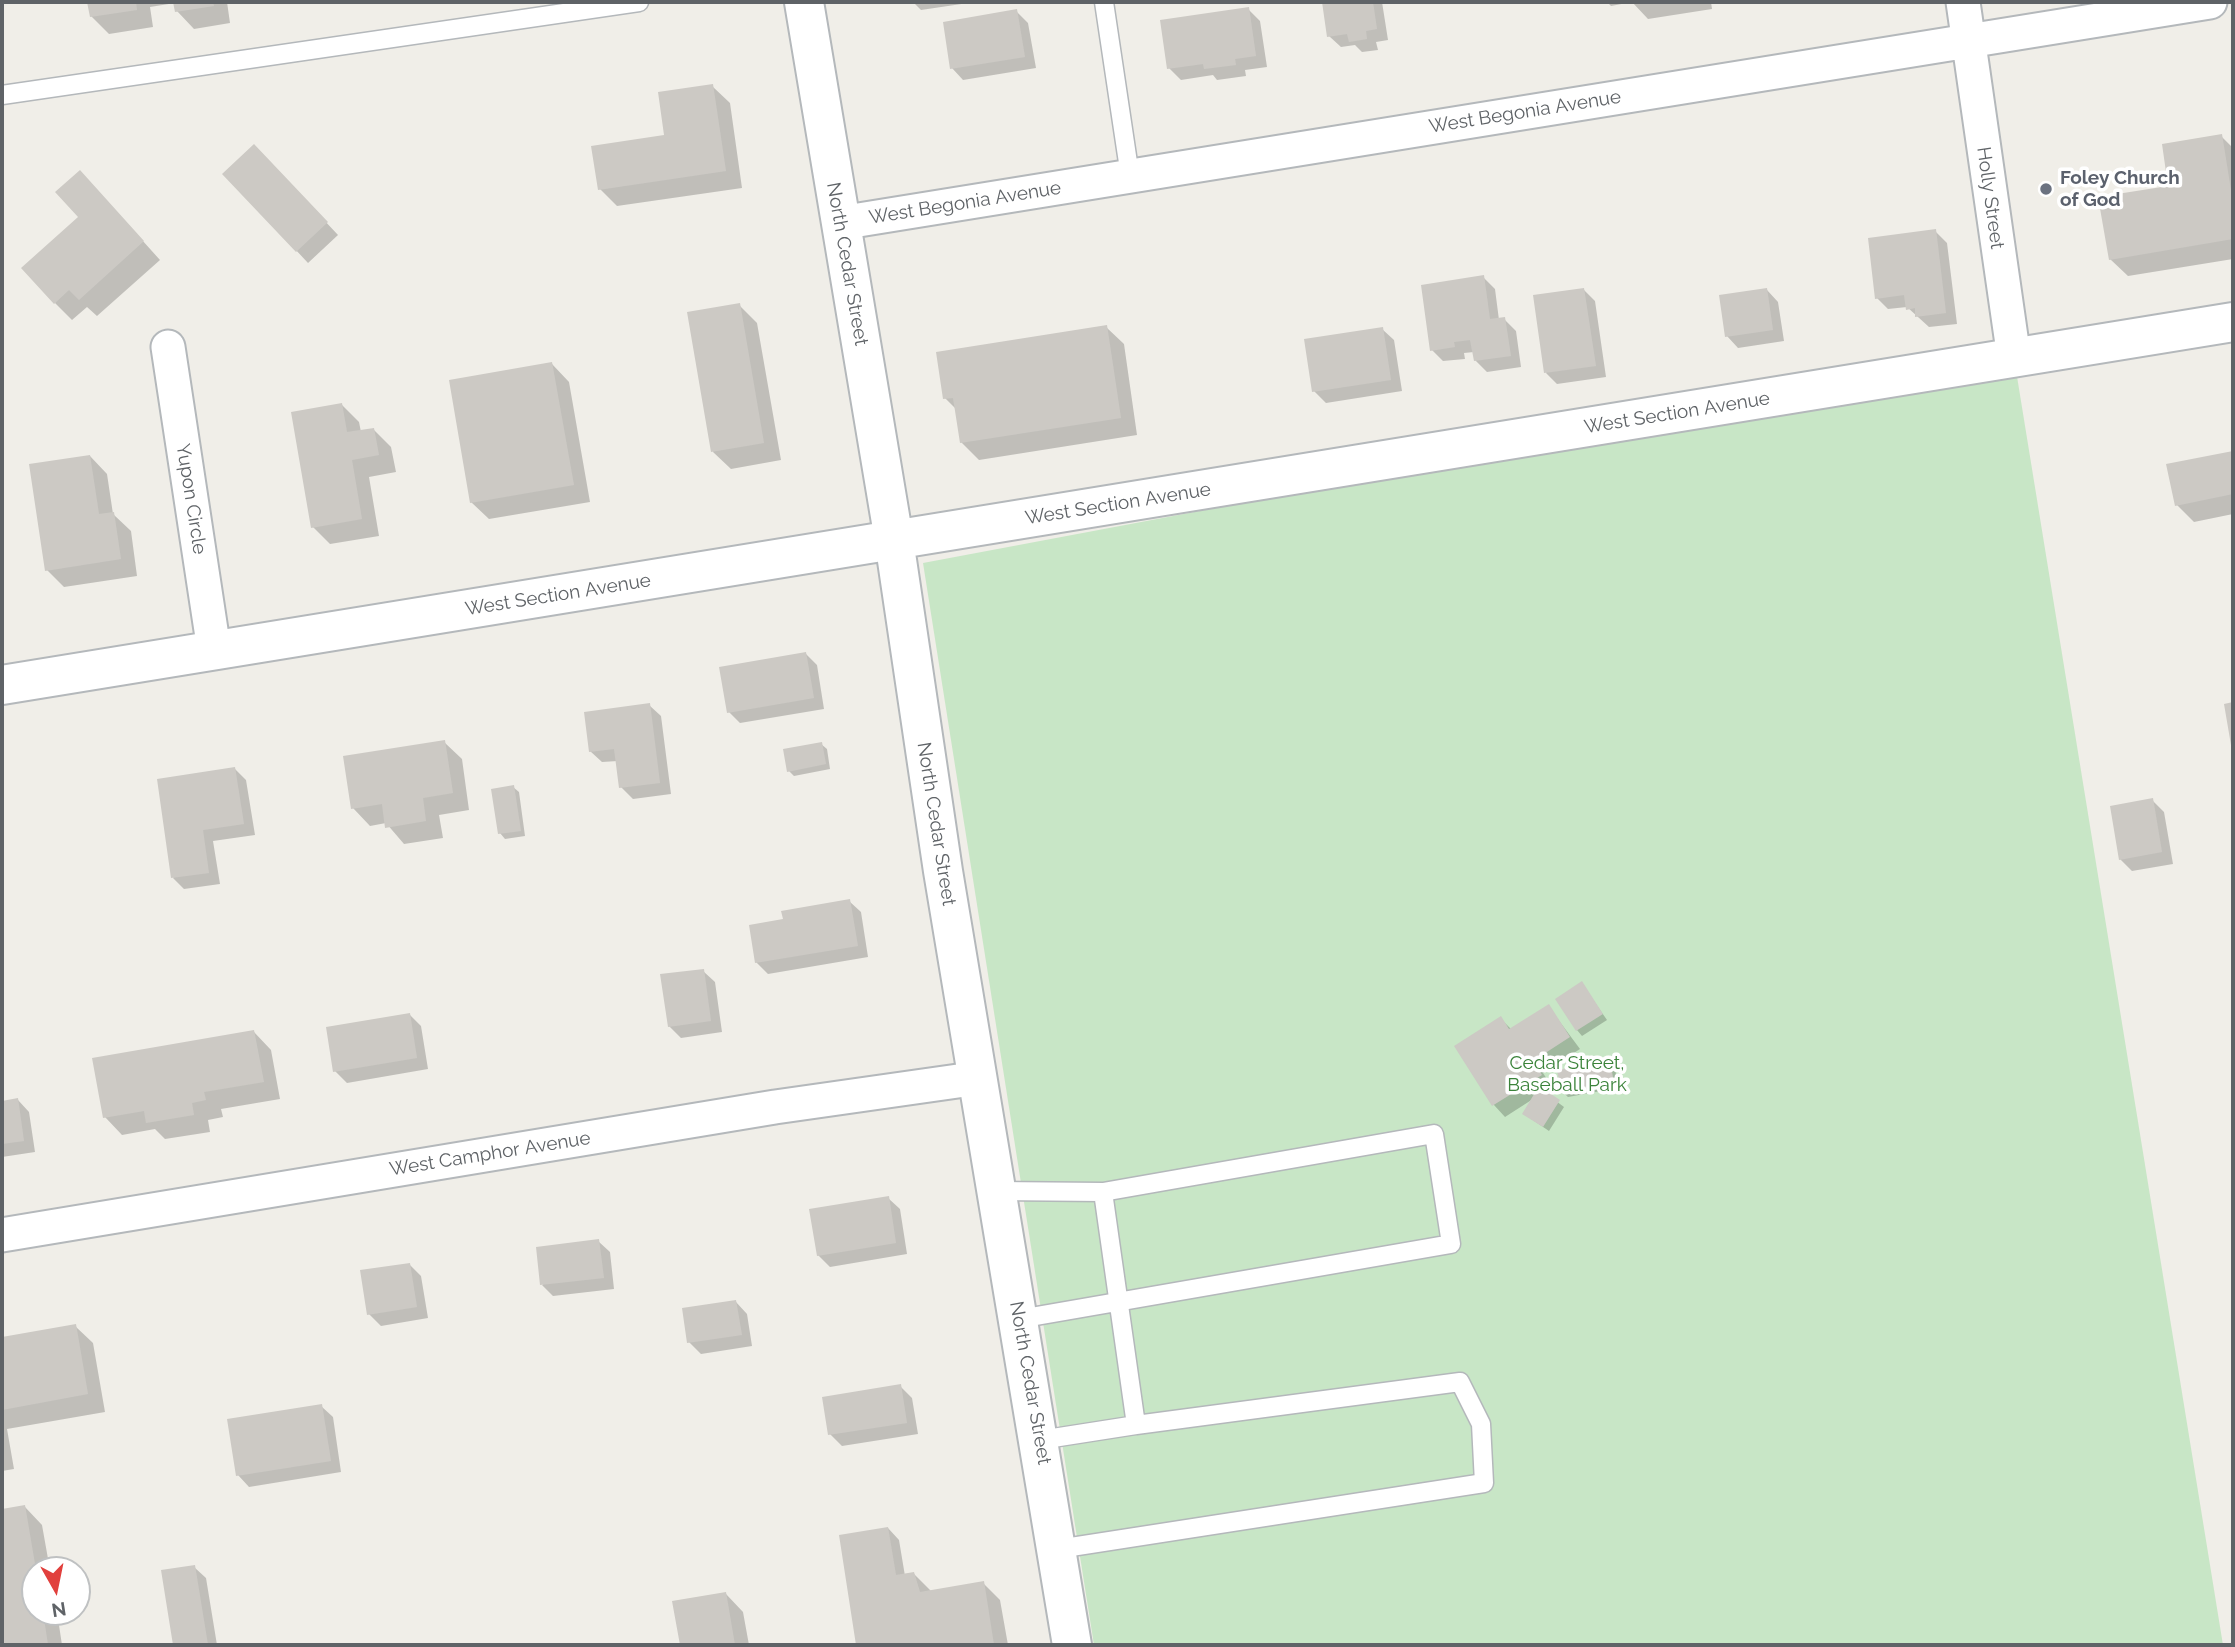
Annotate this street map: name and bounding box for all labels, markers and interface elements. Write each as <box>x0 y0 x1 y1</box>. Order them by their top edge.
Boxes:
street label: West Begonia Avenue <box>1427 86 1623 138</box>
street label: Holly Street <box>1972 145 2008 251</box>
place label: Foley Church of God <box>2060 167 2180 211</box>
street label: West Begonia Avenue <box>867 177 1063 229</box>
street label: North Cedar Street <box>821 181 873 347</box>
marker: Foley Church of God <box>2038 181 2054 197</box>
street label: West Section Avenue <box>1583 387 1771 439</box>
street label: Yupon Circle <box>171 442 211 556</box>
street label: West Section Avenue <box>1024 478 1212 530</box>
street label: West Section Avenue <box>464 569 652 621</box>
street label: North Cedar Street <box>912 741 960 907</box>
park label: Cedar Street, Baseball Park <box>1507 1052 1627 1096</box>
street label: West Camphor Avenue <box>388 1127 592 1181</box>
street label: North Cedar Street <box>1004 1300 1056 1466</box>
north arrow <box>21 1556 91 1626</box>
text: N <box>50 1598 68 1622</box>

